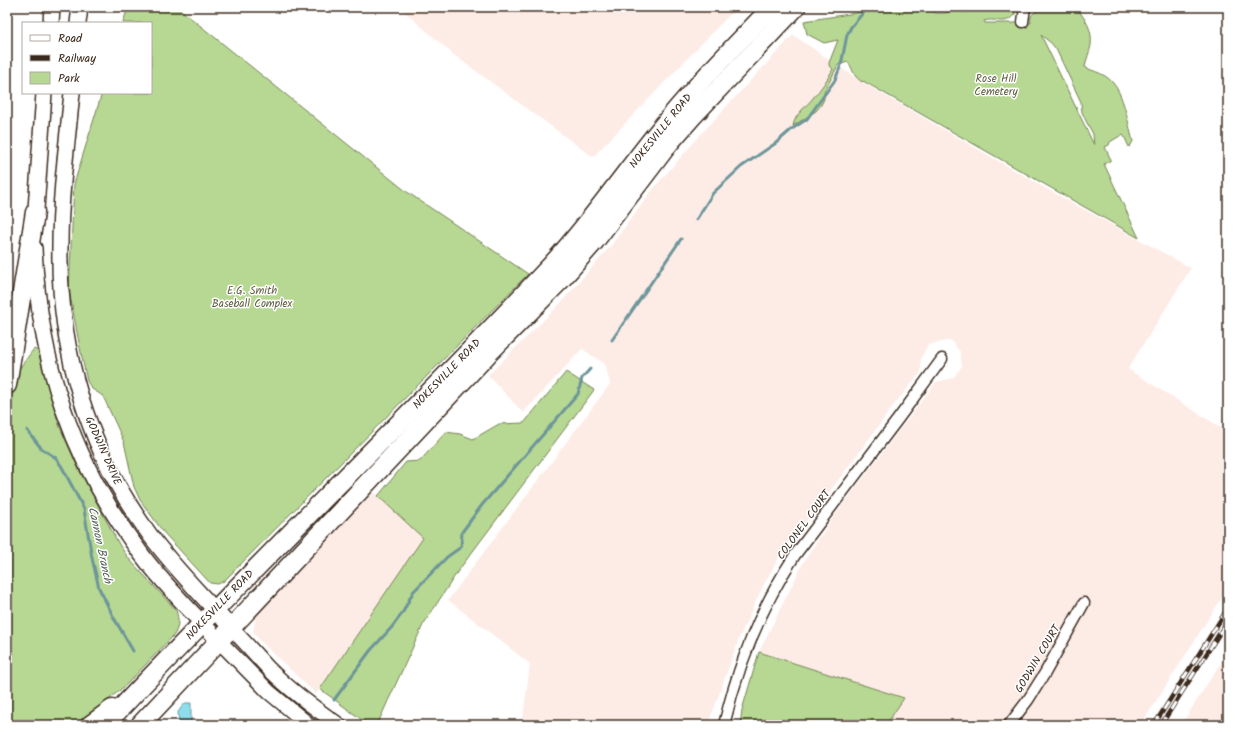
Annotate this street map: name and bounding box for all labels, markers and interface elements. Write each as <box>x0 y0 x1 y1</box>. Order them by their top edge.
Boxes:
legend <box>22 22 152 94</box>
text: Road <box>58 29 83 48</box>
text: Railway <box>58 49 96 68</box>
text: Park <box>58 69 80 88</box>
park label: Rose Hill Cemetery <box>974 70 1018 101</box>
street label: NOKESVILLE ROAD <box>625 90 697 172</box>
park label: E.G. Smith Baseball Complex <box>212 282 293 313</box>
street label: NOKESVILLE ROAD <box>409 335 485 413</box>
street label: GODWIN DRIVE <box>80 414 126 489</box>
street label: COLONEL COURT <box>772 485 836 564</box>
water label: Cannon Branch <box>83 505 118 586</box>
street label: NOKESVILLE ROAD <box>182 566 258 644</box>
street label: GODWIN COURT <box>1011 621 1066 696</box>

